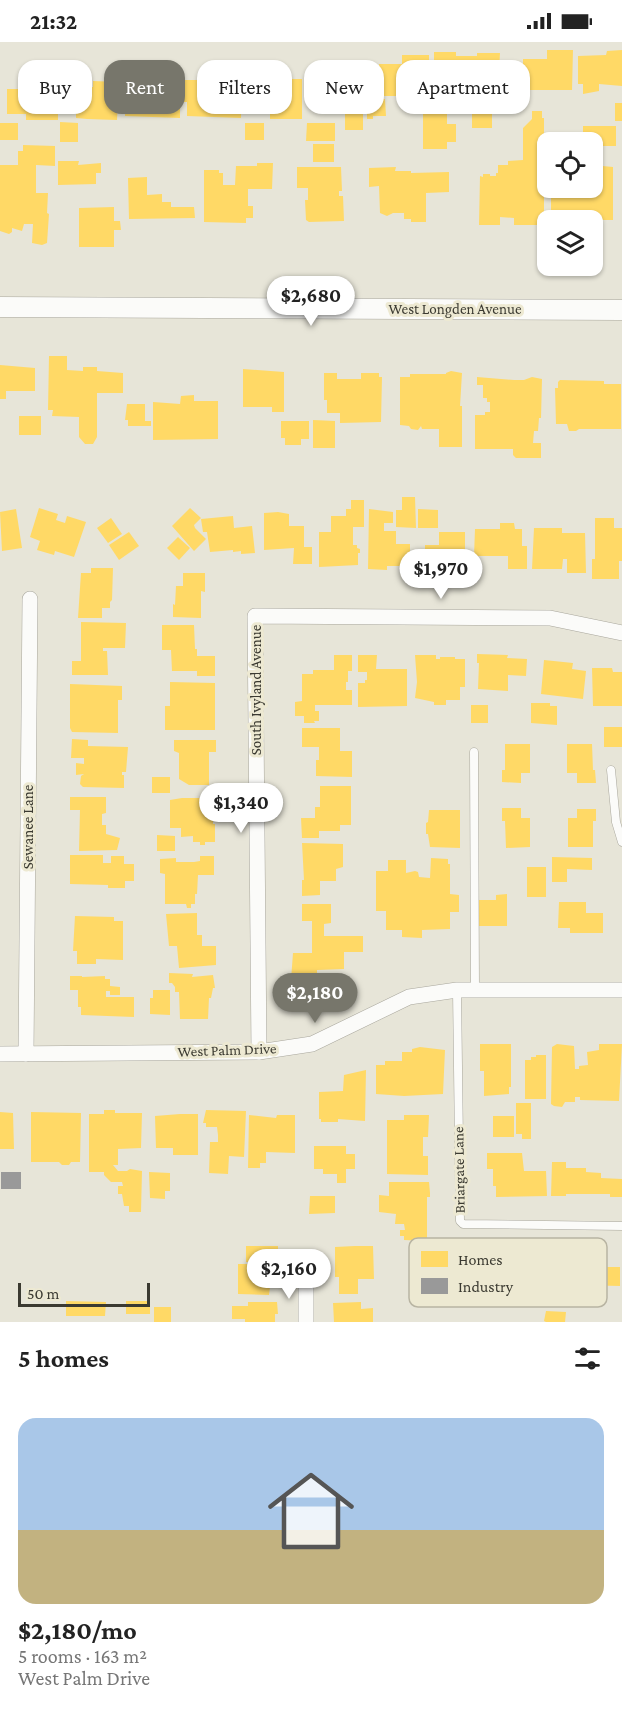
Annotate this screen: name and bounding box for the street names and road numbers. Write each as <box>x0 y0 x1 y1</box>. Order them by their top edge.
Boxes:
street label: West Longden Avenue <box>388 301 522 318</box>
street label: South Ivyland Avenue <box>248 624 265 755</box>
street label: Sewanee Lane <box>20 784 36 869</box>
street label: West Palm Drive <box>177 1040 277 1060</box>
street label: Briargate Lane <box>450 1126 469 1214</box>

